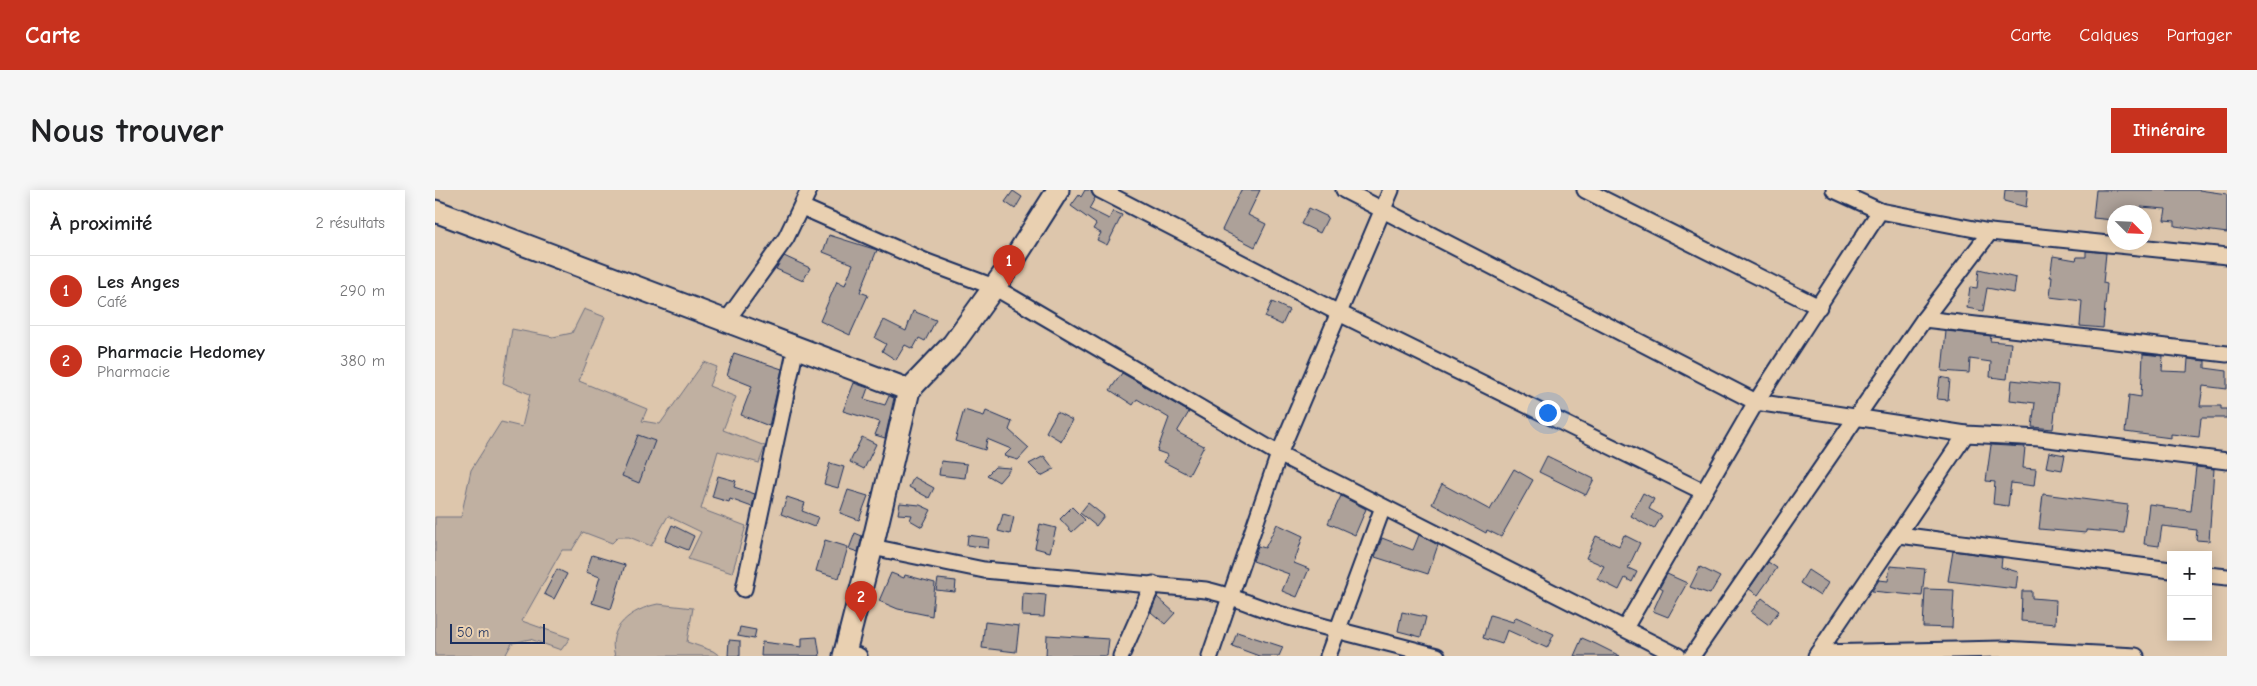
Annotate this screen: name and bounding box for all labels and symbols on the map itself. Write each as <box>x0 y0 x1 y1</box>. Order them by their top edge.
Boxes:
north arrow <box>2107 205 2152 250</box>
pin: 1 <box>993 245 1025 286</box>
your location <box>1535 400 1561 426</box>
pin: 2 <box>845 581 877 622</box>
scale bar <box>450 621 545 644</box>

